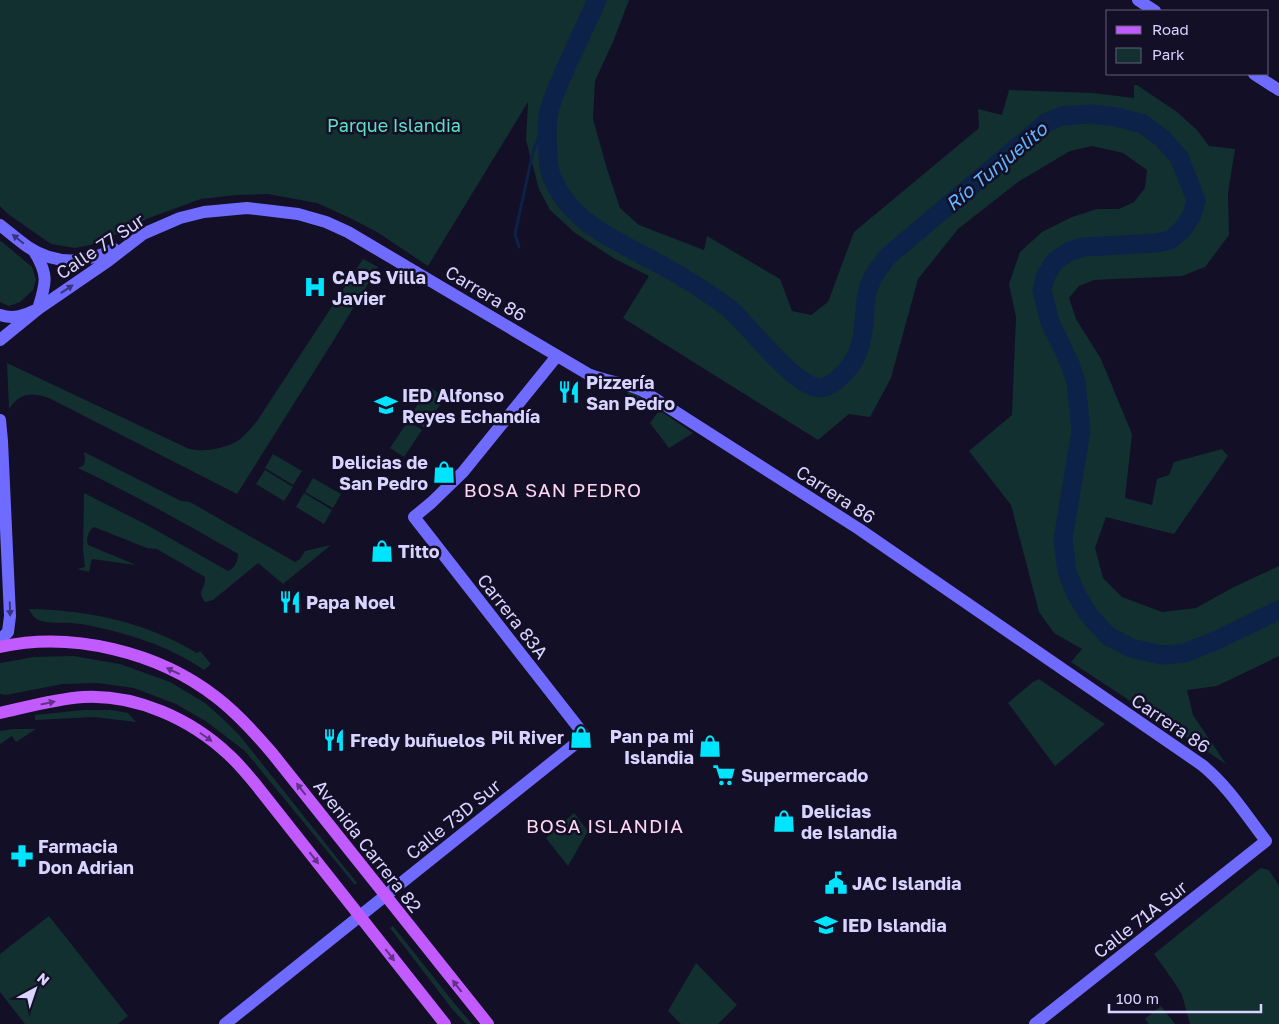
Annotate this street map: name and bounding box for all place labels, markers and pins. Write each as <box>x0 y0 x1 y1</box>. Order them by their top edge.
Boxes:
place label: CAPS Villa Javier <box>332 266 426 309</box>
hospital icon: CAPS Villa Javier <box>302 274 328 300</box>
place label: Pizzería San Pedro <box>586 371 675 414</box>
restaurant icon: Pizzería San Pedro <box>556 379 582 405</box>
place label: IED Alfonso Reyes Echandía <box>402 384 540 427</box>
school or university icon: IED Alfonso Reyes Echandía <box>373 392 399 418</box>
place label: Delicias de San Pedro <box>332 451 428 494</box>
shop icon: Delicias de San Pedro <box>431 459 457 485</box>
shop icon: Titto <box>369 538 395 564</box>
place label: Titto <box>398 540 440 562</box>
restaurant icon: Papa Noel <box>277 589 303 615</box>
place label: Papa Noel <box>306 591 395 613</box>
shop icon: Pil River <box>568 724 594 750</box>
place label: Pan pa mi Islandia <box>610 725 694 768</box>
place label: Pil River <box>491 726 564 748</box>
restaurant icon: Fredy buñuelos <box>321 727 347 753</box>
place label: Fredy buñuelos <box>350 729 485 751</box>
shop icon: Pan pa mi Islandia <box>697 733 723 759</box>
supermarket icon: Supermercado <box>711 762 737 788</box>
place label: Supermercado <box>741 764 868 786</box>
place label: Delicias de Islandia <box>801 800 897 843</box>
shop icon: Delicias de Islandia <box>771 808 797 834</box>
place label: Farmacia Don Adrian <box>38 835 134 878</box>
pharmacy icon: Farmacia Don Adrian <box>9 843 35 869</box>
public building icon: JAC Islandia <box>823 870 849 896</box>
place label: JAC Islandia <box>852 872 962 894</box>
school or university icon: IED Islandia <box>813 912 839 938</box>
place label: IED Islandia <box>842 914 947 936</box>

